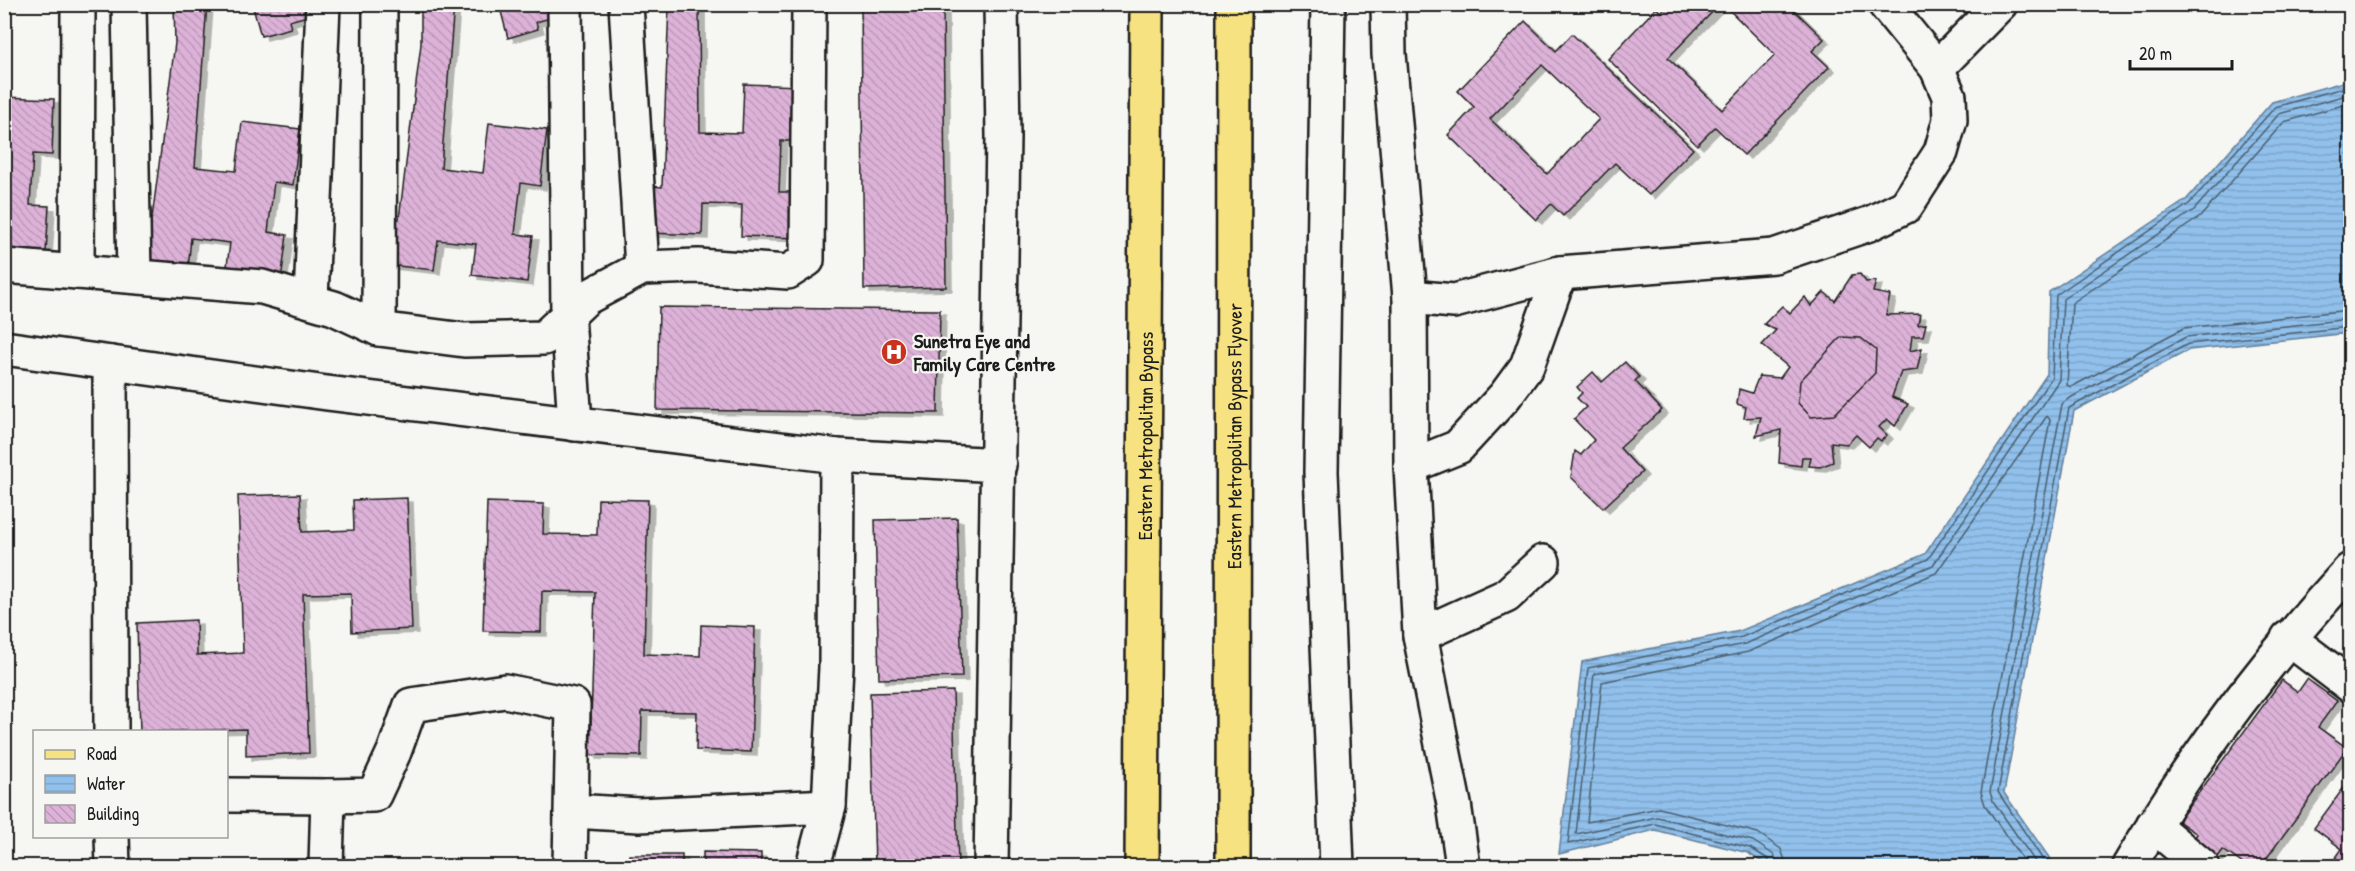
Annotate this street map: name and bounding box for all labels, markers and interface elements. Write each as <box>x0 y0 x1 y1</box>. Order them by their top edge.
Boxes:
scale bar <box>2130 33 2232 71</box>
text: 20 m <box>2139 41 2172 66</box>
street label: Eastern Metropolitan Bypass Flyover <box>1220 303 1247 569</box>
place label: Sunetra Eye and Family Care Centre <box>913 327 1055 378</box>
street label: Eastern Metropolitan Bypass <box>1130 331 1159 540</box>
hospital icon: Sunetra Eye and Family Care Centre <box>879 337 909 367</box>
legend <box>33 730 228 838</box>
text: Road <box>87 741 117 766</box>
text: Water <box>87 771 125 796</box>
text: Building <box>87 801 139 826</box>

